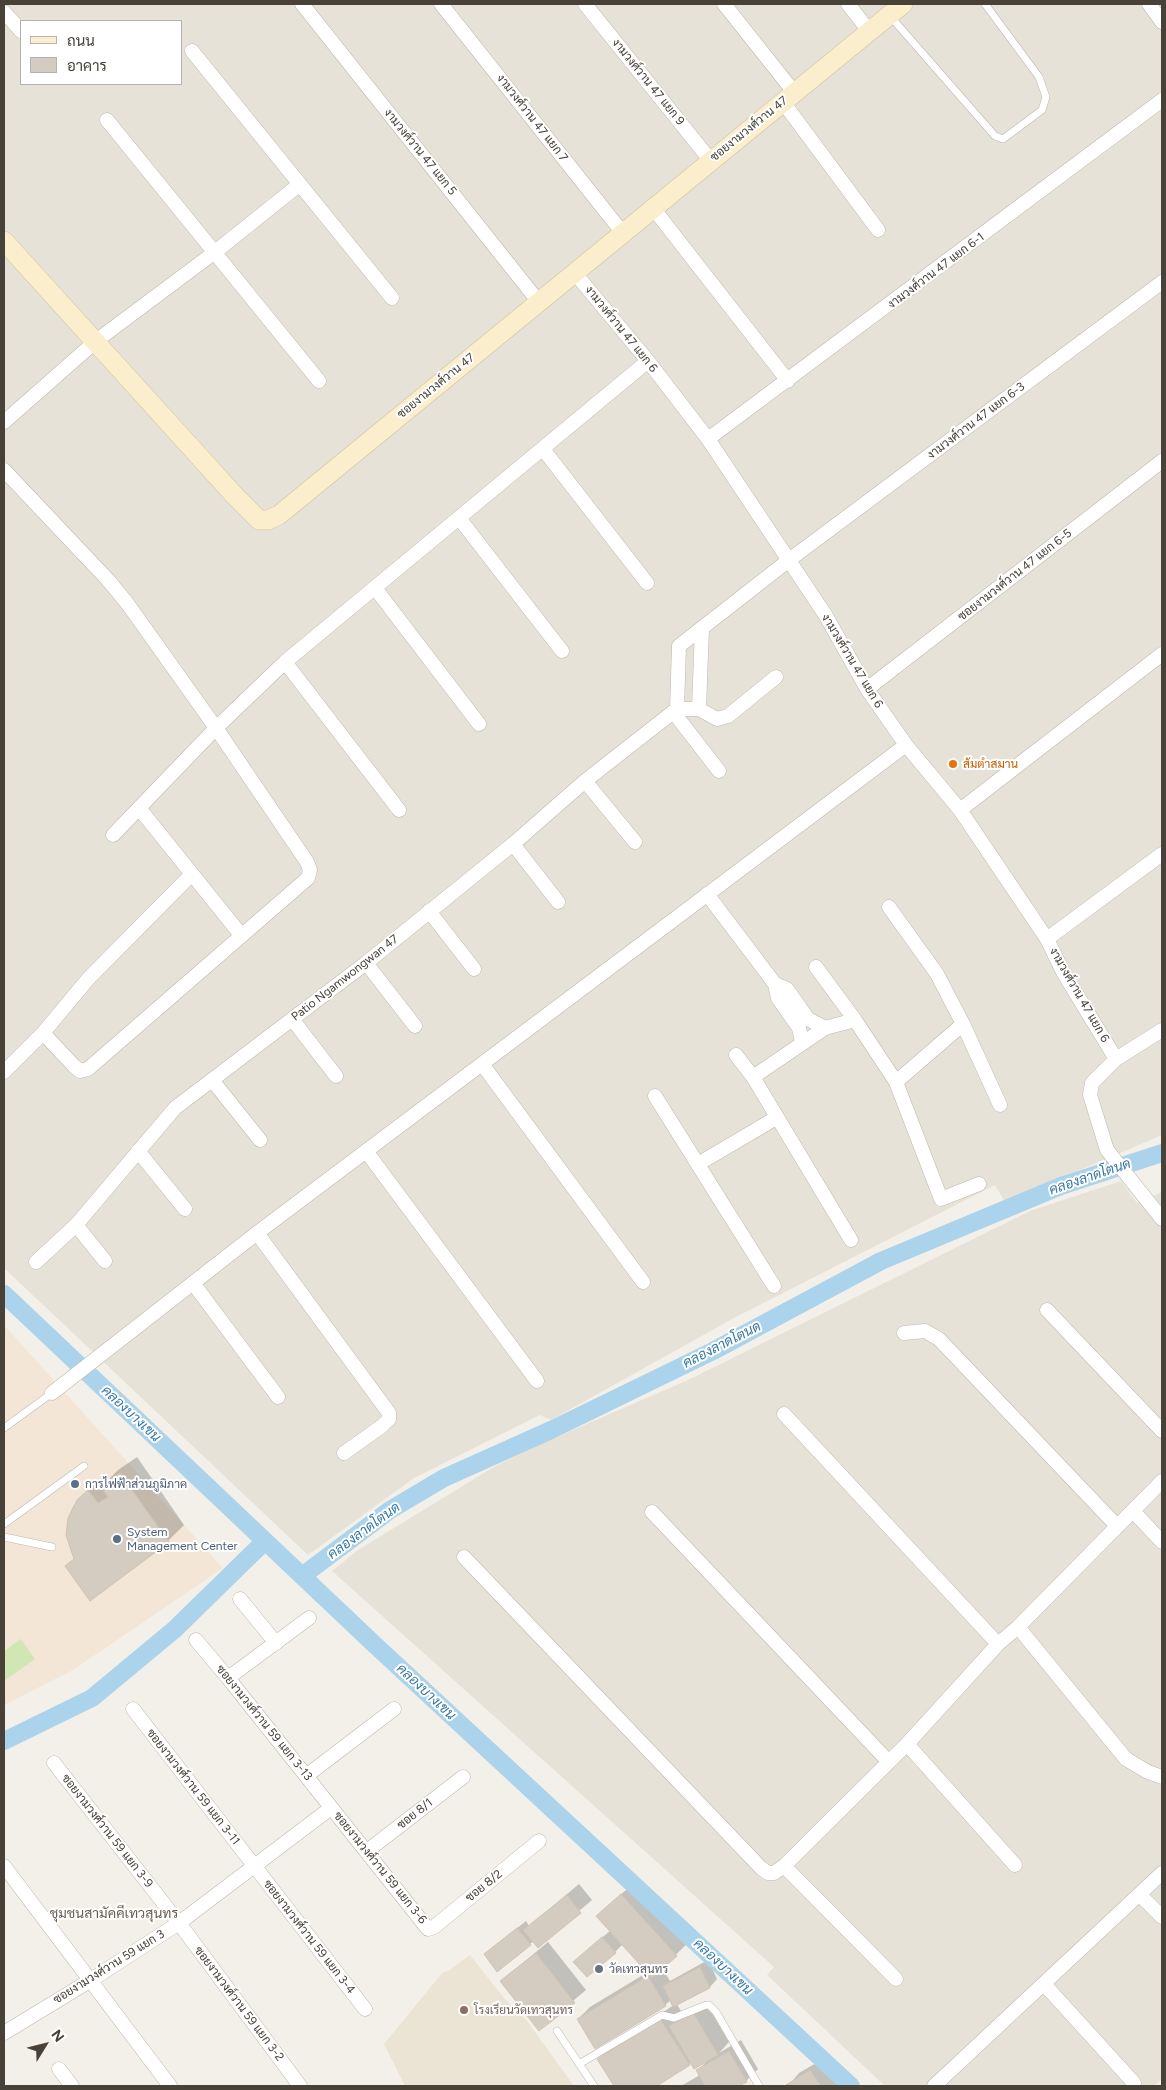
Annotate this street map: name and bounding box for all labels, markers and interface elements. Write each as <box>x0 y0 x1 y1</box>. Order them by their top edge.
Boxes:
legend <box>20 20 182 85</box>
text: ถนน <box>67 32 95 50</box>
street label: งามวงศ์วาน 47 แยก 9 <box>609 36 687 128</box>
text: อาคาร <box>67 57 107 75</box>
street label: งามวงศ์วาน 47 แยก 7 <box>493 71 571 165</box>
street label: ซอยงามวงศ์วาน 47 <box>707 93 791 165</box>
street label: งามวงศ์วาน 47 แยก 5 <box>381 106 459 198</box>
street label: งามวงศ์วาน 47 แยก 6-1 <box>885 230 987 312</box>
street label: งามวงศ์วาน 47 แยก 6 <box>582 283 660 375</box>
street label: ซอยงามวงศ์วาน 47 <box>394 350 478 422</box>
street label: งามวงศ์วาน 47 แยก 6-3 <box>924 379 1028 463</box>
street label: ซอยงามวงศ์วาน 47 แยก 6-5 <box>955 526 1075 624</box>
street label: งามวงศ์วาน 47 แยก 6 <box>818 611 886 711</box>
place label: ส้มตำสมาน <box>963 757 1018 771</box>
marker: ส้มตำสมาน <box>947 758 959 770</box>
street label: Patio Ngamwongwan 47 <box>289 932 401 1024</box>
street label: งามวงศ์วาน 47 แยก 6 <box>1046 945 1112 1045</box>
water label: คลองลาดโตนด <box>1047 1155 1133 1199</box>
water label: คลองลาดโตนด <box>680 1318 764 1372</box>
water label: คลองบางเขน <box>98 1382 164 1446</box>
place label: การไฟฟ้าส่วนภูมิภาค <box>85 1477 187 1491</box>
marker: การไฟฟ้าส่วนภูมิภาค <box>69 1478 81 1490</box>
water label: คลองลาดโตนด <box>325 1499 403 1563</box>
place label: System Management Center <box>127 1525 238 1553</box>
marker: System Management Center <box>111 1533 123 1545</box>
water label: คลองบางเขน <box>393 1660 459 1724</box>
street label: ซอยงามวงศ์วาน 59 แยก 3-13 <box>213 1662 315 1784</box>
street label: ซอยงามวงศ์วาน 59 แยก 3-11 <box>143 1726 243 1848</box>
street label: ซอยงามวงศ์วาน 59 แยก 3-9 <box>58 1771 156 1891</box>
street label: ซอย 8/1 <box>394 1796 436 1832</box>
street label: ซอยงามวงศ์วาน 59 แยก 3-6 <box>330 1809 430 1927</box>
street label: ซอย 8/2 <box>463 1867 505 1905</box>
street label: ซอยงามวงศ์วาน 59 แยก 3-4 <box>260 1877 358 1997</box>
district label: ชุมชนสามัคคีเทวสุนทร <box>50 1906 178 1922</box>
street label: ซอยงามวงศ์วาน 59 แยก 3 <box>51 1927 167 2007</box>
water label: คลองบางเขน <box>690 1935 756 1999</box>
street label: ซอยงามวงศ์วาน 59 แยก 3-2 <box>191 1944 287 2064</box>
place label: วัดเทวสุนทร <box>609 1962 668 1976</box>
marker: วัดเทวสุนทร <box>593 1963 605 1975</box>
place label: โรงเรียนวัดเทวสุนทร <box>474 2003 573 2017</box>
marker: โรงเรียนวัดเทวสุนทร <box>458 2004 470 2016</box>
north arrow <box>20 2020 70 2070</box>
text: N <box>47 2027 68 2045</box>

